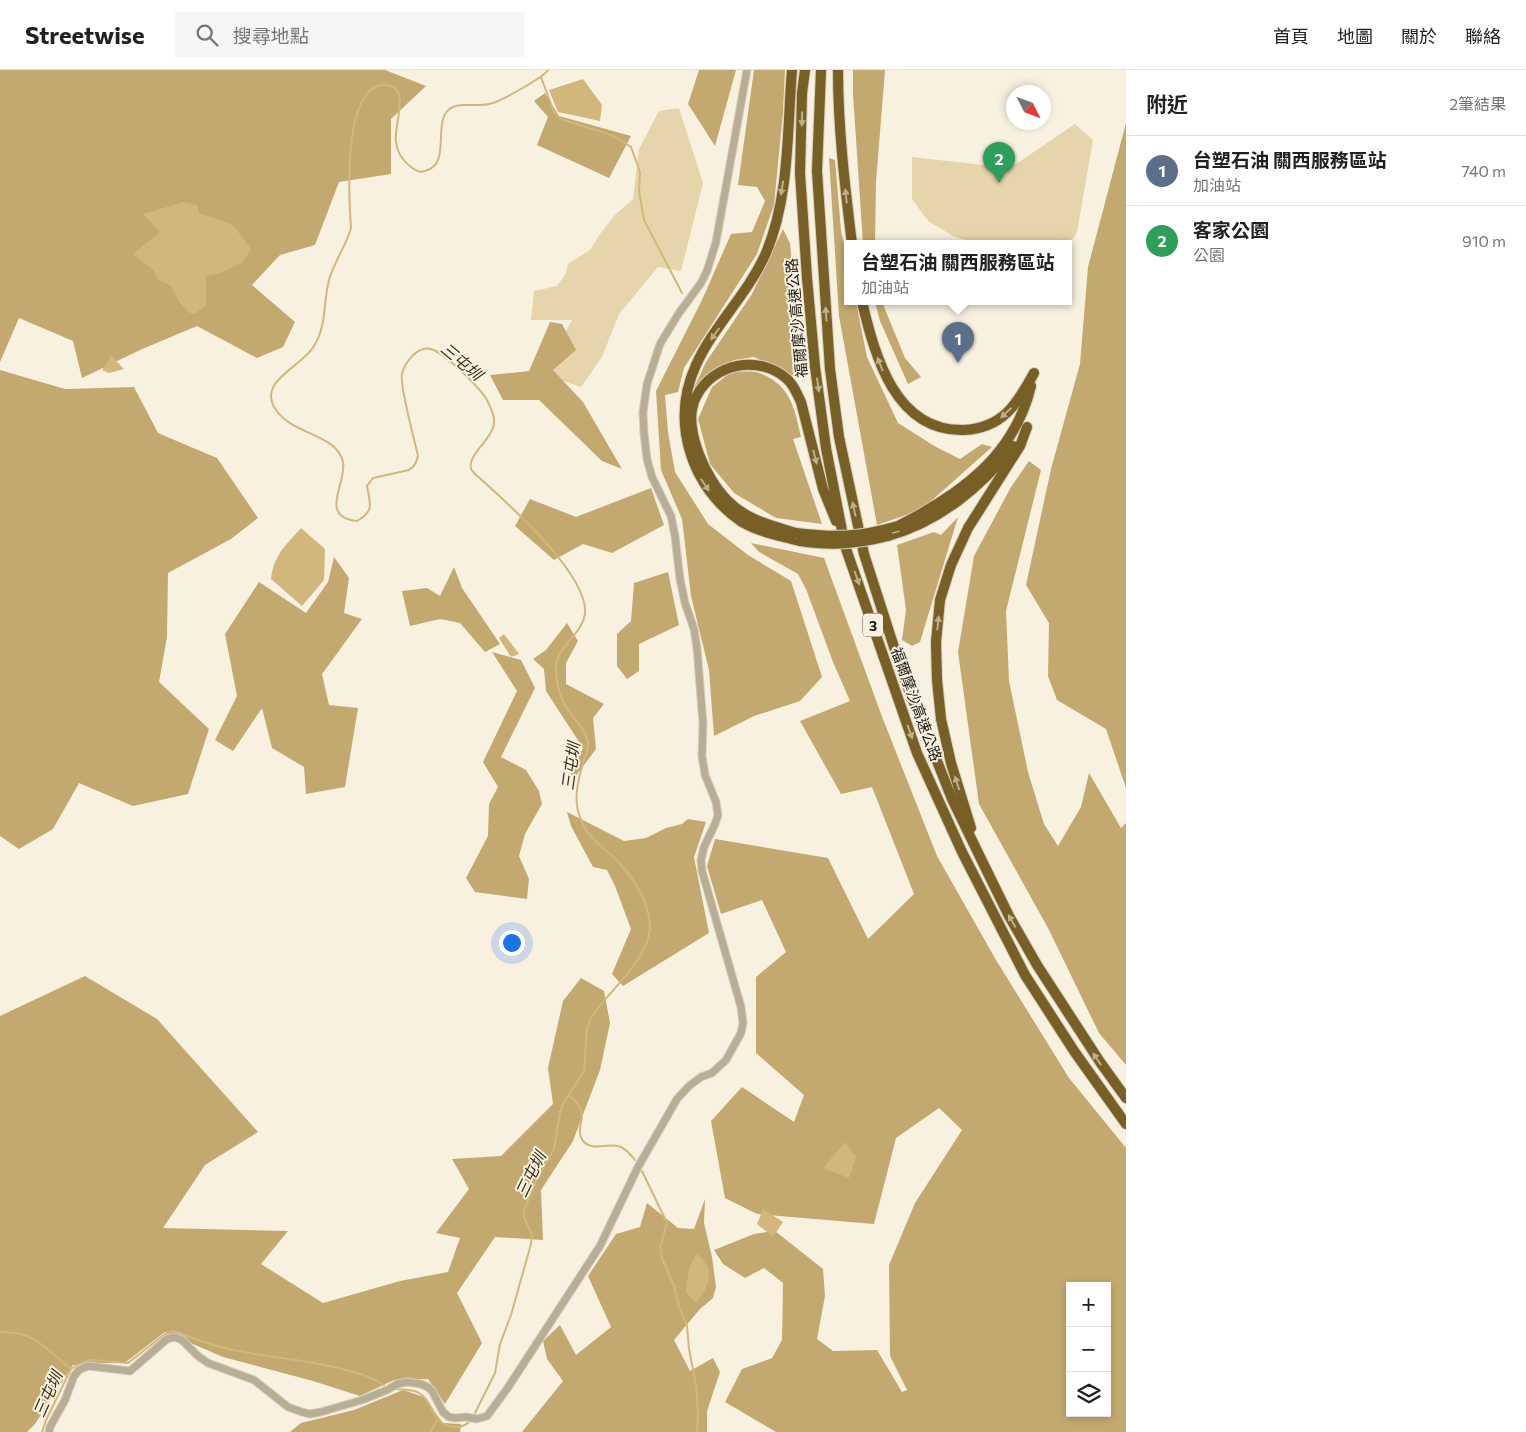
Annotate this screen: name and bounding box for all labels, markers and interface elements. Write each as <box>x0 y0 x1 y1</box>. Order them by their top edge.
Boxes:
search box <box>175 12 525 57</box>
text: Streetwise <box>25 20 145 49</box>
icon: search <box>193 21 221 49</box>
text: 搜尋地點 <box>233 24 309 47</box>
text: 首頁 <box>1273 25 1309 47</box>
text: 地圖 <box>1337 25 1373 47</box>
text: 關於 <box>1401 25 1437 47</box>
text: 聯絡 <box>1465 25 1501 47</box>
north arrow <box>1006 85 1051 130</box>
text: 附近 <box>1146 91 1188 116</box>
text: 2筆結果 <box>1449 94 1506 113</box>
one-way arrow <box>797 111 805 127</box>
pin: 2 <box>983 142 1015 183</box>
text: 台塑石油 關西服務區站 <box>1193 148 1387 171</box>
text: 1 <box>1158 161 1166 180</box>
text: 740 m <box>1461 161 1506 180</box>
text: 加油站 <box>1193 175 1241 194</box>
one-way arrow <box>778 181 786 197</box>
one-way arrow <box>842 188 850 204</box>
text: 客家公園 <box>1193 218 1269 241</box>
text: 2 <box>1157 231 1167 250</box>
text: 910 m <box>1462 231 1506 250</box>
popup <box>844 240 1072 305</box>
text: 公園 <box>1193 245 1225 264</box>
text: 台塑石油 關西服務區站 <box>861 250 1055 273</box>
street label: 福爾摩沙高速公路 <box>782 257 810 379</box>
text: 加油站 <box>861 277 909 296</box>
one-way arrow <box>821 305 829 321</box>
pin: 1 <box>942 322 974 363</box>
one-way arrow <box>710 327 720 340</box>
water label: 三屯圳 <box>438 338 488 385</box>
one-way arrow <box>876 356 883 371</box>
one-way arrow <box>814 378 822 394</box>
one-way arrow <box>1001 407 1013 419</box>
one-way arrow <box>811 449 819 464</box>
one-way arrow <box>700 478 710 492</box>
one-way arrow <box>850 501 858 516</box>
one-way arrow <box>854 571 861 586</box>
road number: 3 <box>863 614 883 636</box>
one-way arrow <box>934 615 942 631</box>
street label: 福爾摩沙高速公路 <box>888 645 946 763</box>
one-way arrow <box>906 725 914 740</box>
water label: 三屯圳 <box>557 739 583 791</box>
one-way arrow <box>953 775 961 790</box>
one-way arrow <box>1007 914 1016 927</box>
your location <box>499 930 525 956</box>
one-way arrow <box>1093 1052 1102 1065</box>
water label: 三屯圳 <box>511 1146 550 1200</box>
map controls <box>1066 1282 1111 1417</box>
button: + <box>1066 1282 1111 1327</box>
button: − <box>1066 1327 1111 1372</box>
water label: 三屯圳 <box>29 1366 66 1420</box>
button: layers <box>1066 1372 1111 1417</box>

